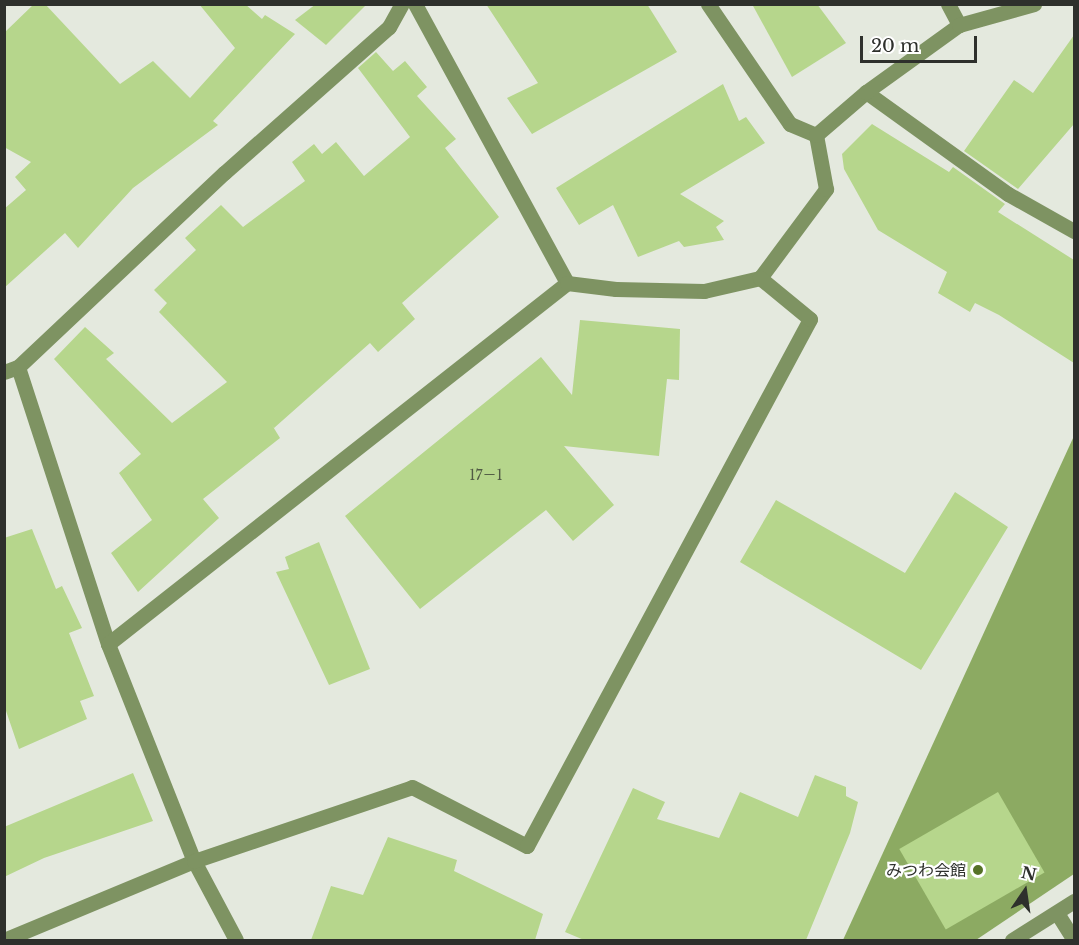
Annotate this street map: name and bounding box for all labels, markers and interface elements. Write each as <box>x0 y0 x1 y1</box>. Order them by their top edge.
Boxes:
scale bar <box>863 24 980 62</box>
text: 20 m <box>871 35 919 57</box>
house number: 17－1 <box>469 467 503 483</box>
place label: みつわ会館 <box>886 860 966 880</box>
north arrow <box>995 861 1055 921</box>
text: N <box>1019 862 1039 885</box>
marker: みつわ会館 <box>971 863 985 877</box>

